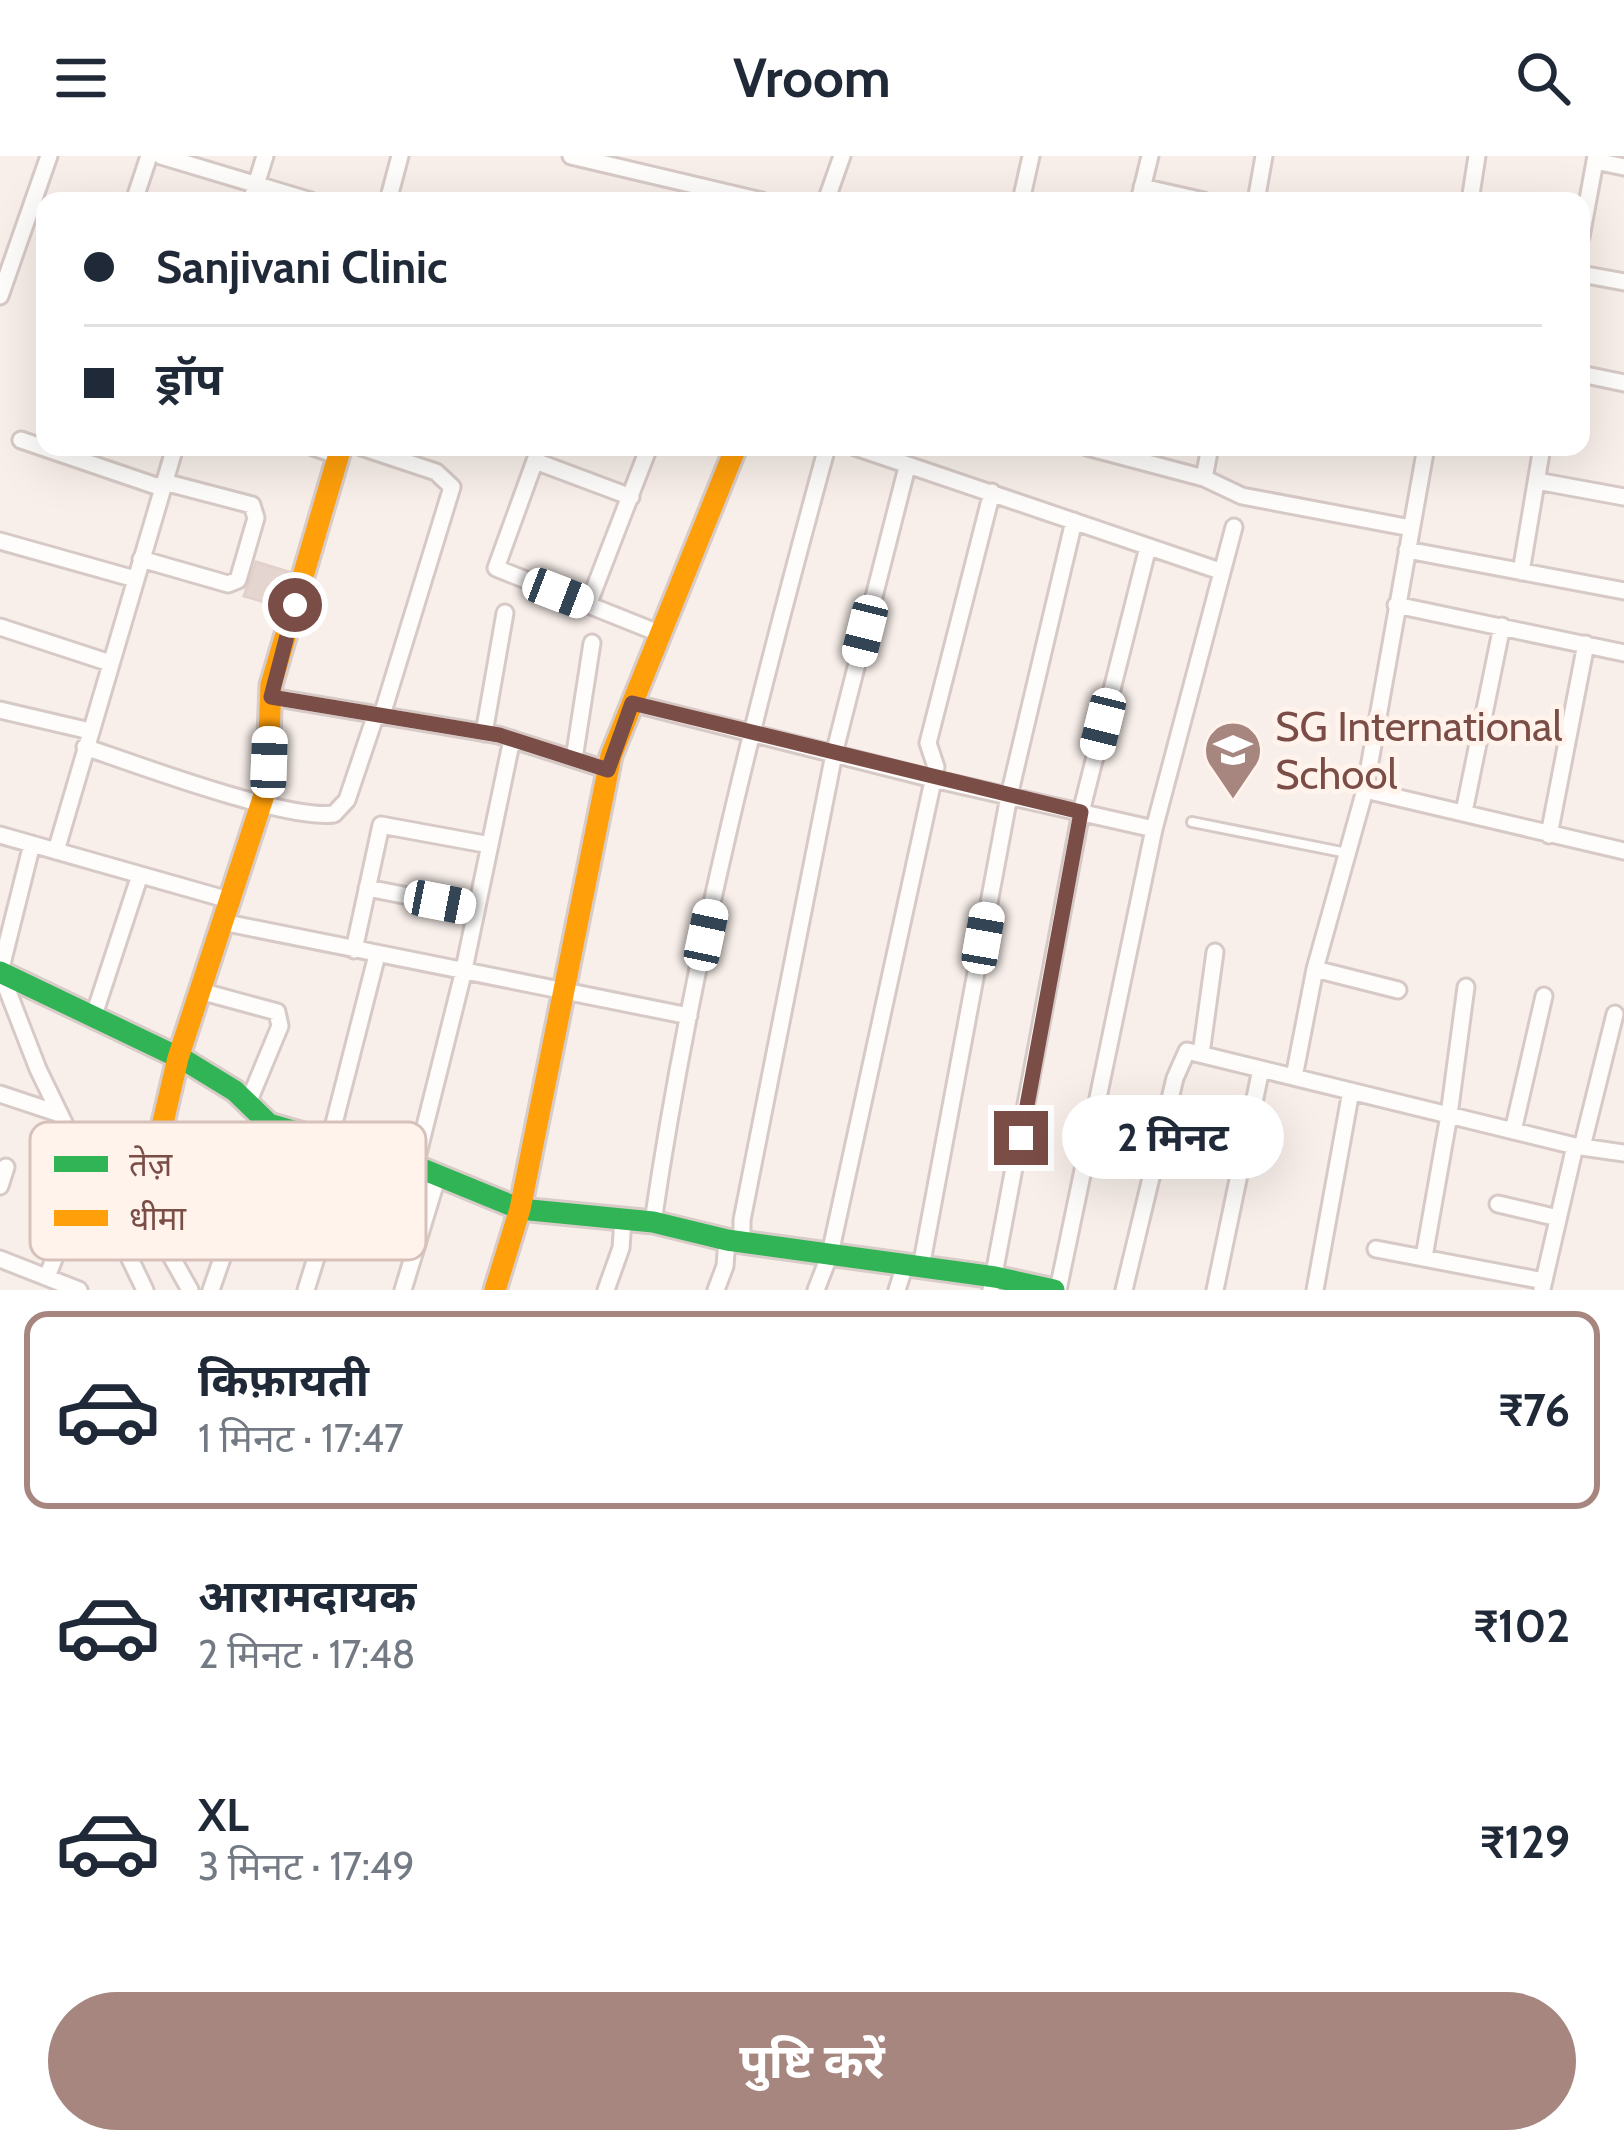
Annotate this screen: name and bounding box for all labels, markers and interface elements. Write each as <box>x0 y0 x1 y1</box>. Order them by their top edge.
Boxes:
icon: menu <box>48 45 114 111</box>
text: Vroom <box>733 45 891 111</box>
icon: search <box>1510 45 1576 111</box>
text: Sanjivani Clinic <box>156 240 447 294</box>
text: ड्रॉप <box>156 352 223 406</box>
car <box>518 563 598 623</box>
route start <box>268 578 322 632</box>
car <box>839 592 891 670</box>
car <box>1077 685 1129 763</box>
place label: SG International School <box>1275 700 1562 800</box>
school or university icon: SG International School <box>1202 719 1264 801</box>
car <box>250 725 288 799</box>
car <box>401 877 479 927</box>
car <box>681 896 731 974</box>
car <box>959 899 1007 977</box>
callout: 2 मिनट <box>1063 1096 1285 1180</box>
route end <box>994 1111 1048 1165</box>
text: 2 मिनट <box>1117 1113 1229 1161</box>
legend <box>30 1122 426 1260</box>
text: तेज़ <box>129 1144 173 1184</box>
text: धीमा <box>129 1198 188 1238</box>
text: किफ़ायती <box>198 1353 369 1407</box>
icon: car <box>54 1356 162 1464</box>
text: ₹76 <box>1498 1383 1570 1437</box>
text: 1 मिनट · 17:47 <box>198 1414 404 1462</box>
text: आरामदायक <box>198 1569 416 1623</box>
icon: car <box>54 1572 162 1680</box>
text: ₹102 <box>1473 1599 1570 1653</box>
text: 2 मिनट · 17:48 <box>198 1630 415 1678</box>
icon: car <box>54 1788 162 1896</box>
text: XL <box>198 1788 249 1842</box>
text: ₹129 <box>1480 1815 1570 1869</box>
text: 3 मिनट · 17:49 <box>198 1842 415 1890</box>
button: पुष्टि करें <box>48 1992 1576 2130</box>

